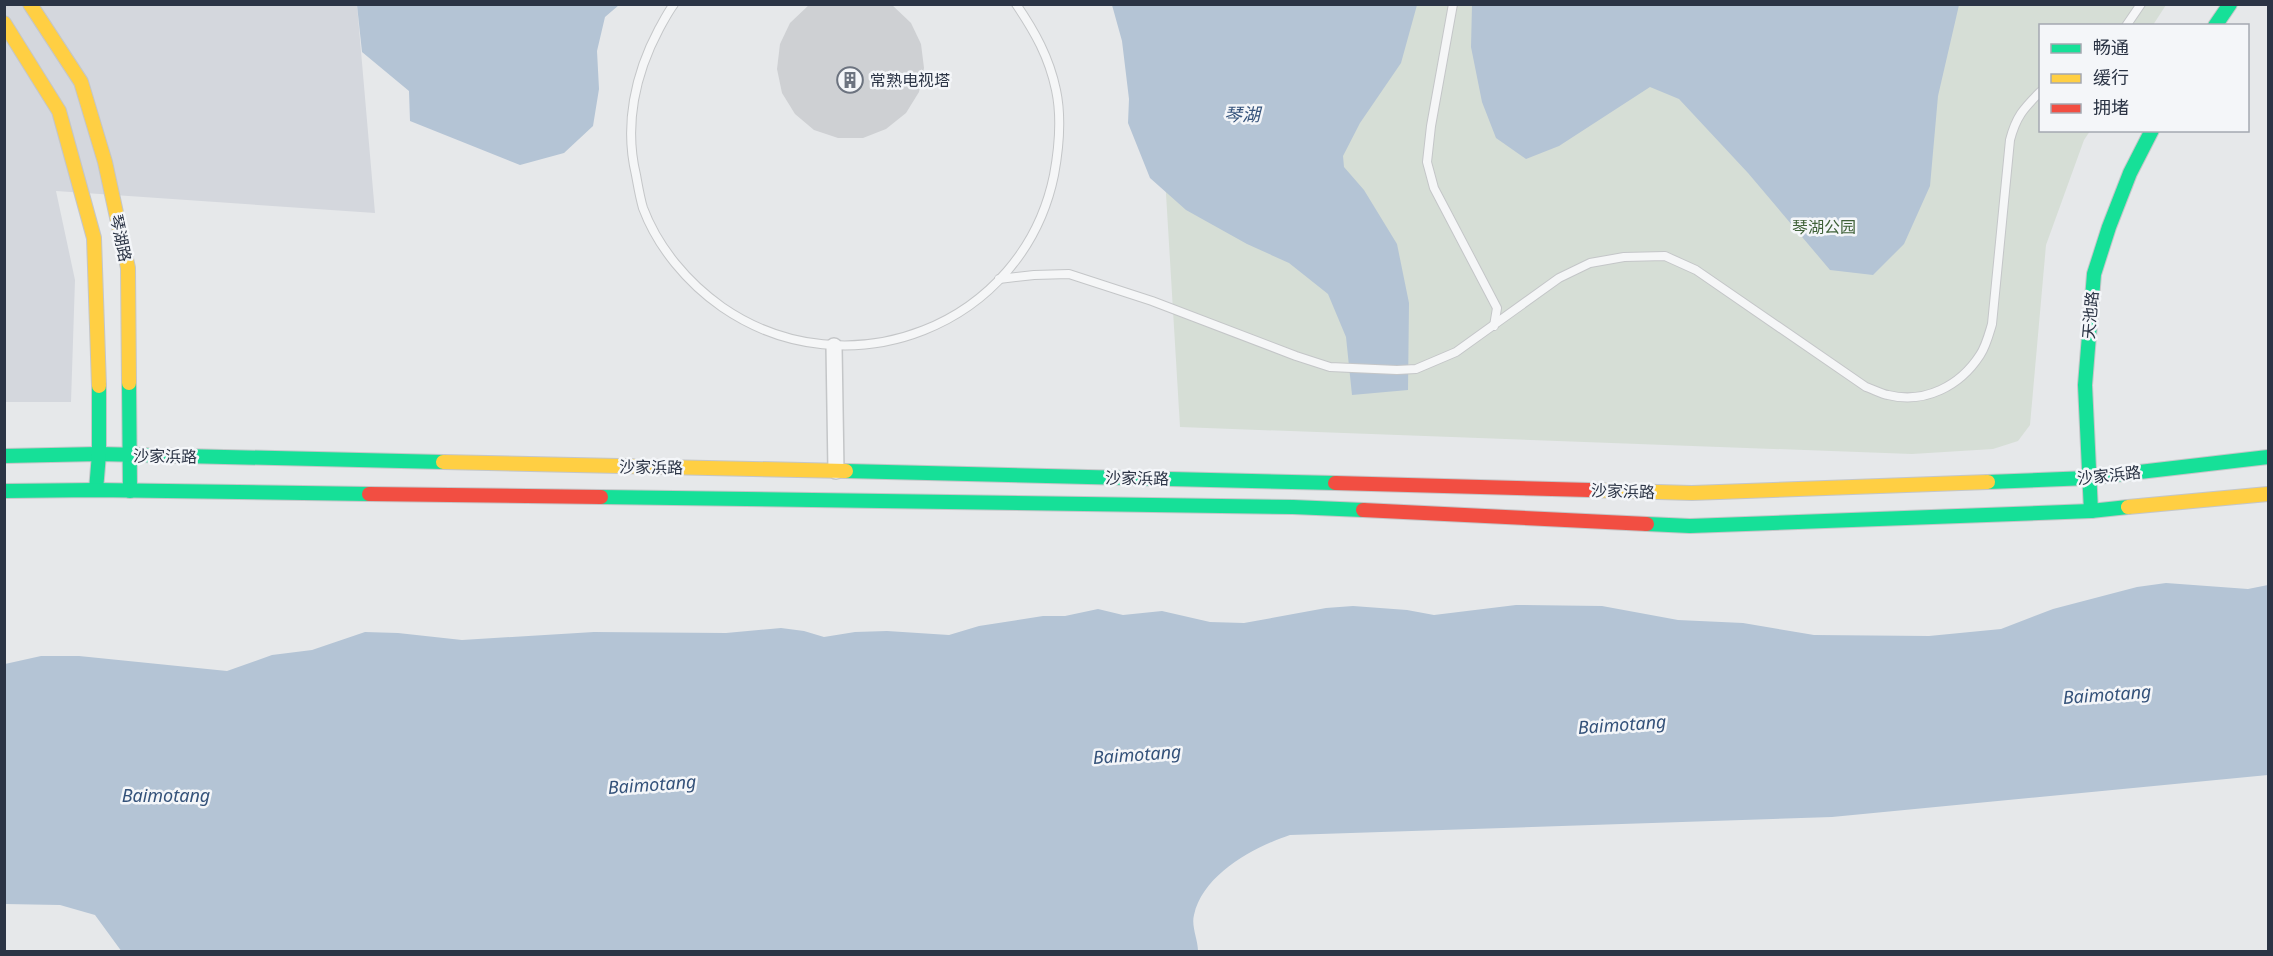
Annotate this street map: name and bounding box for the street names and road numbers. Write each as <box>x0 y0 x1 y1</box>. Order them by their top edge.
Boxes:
street label: 琴湖路 <box>105 212 137 264</box>
street label: 天池路 <box>2077 290 2103 340</box>
street label: 沙家浜路 <box>133 444 197 468</box>
street label: 沙家浜路 <box>619 455 683 479</box>
street label: 沙家浜路 <box>2076 461 2142 489</box>
street label: 沙家浜路 <box>1105 466 1169 490</box>
street label: 沙家浜路 <box>1591 479 1655 503</box>

